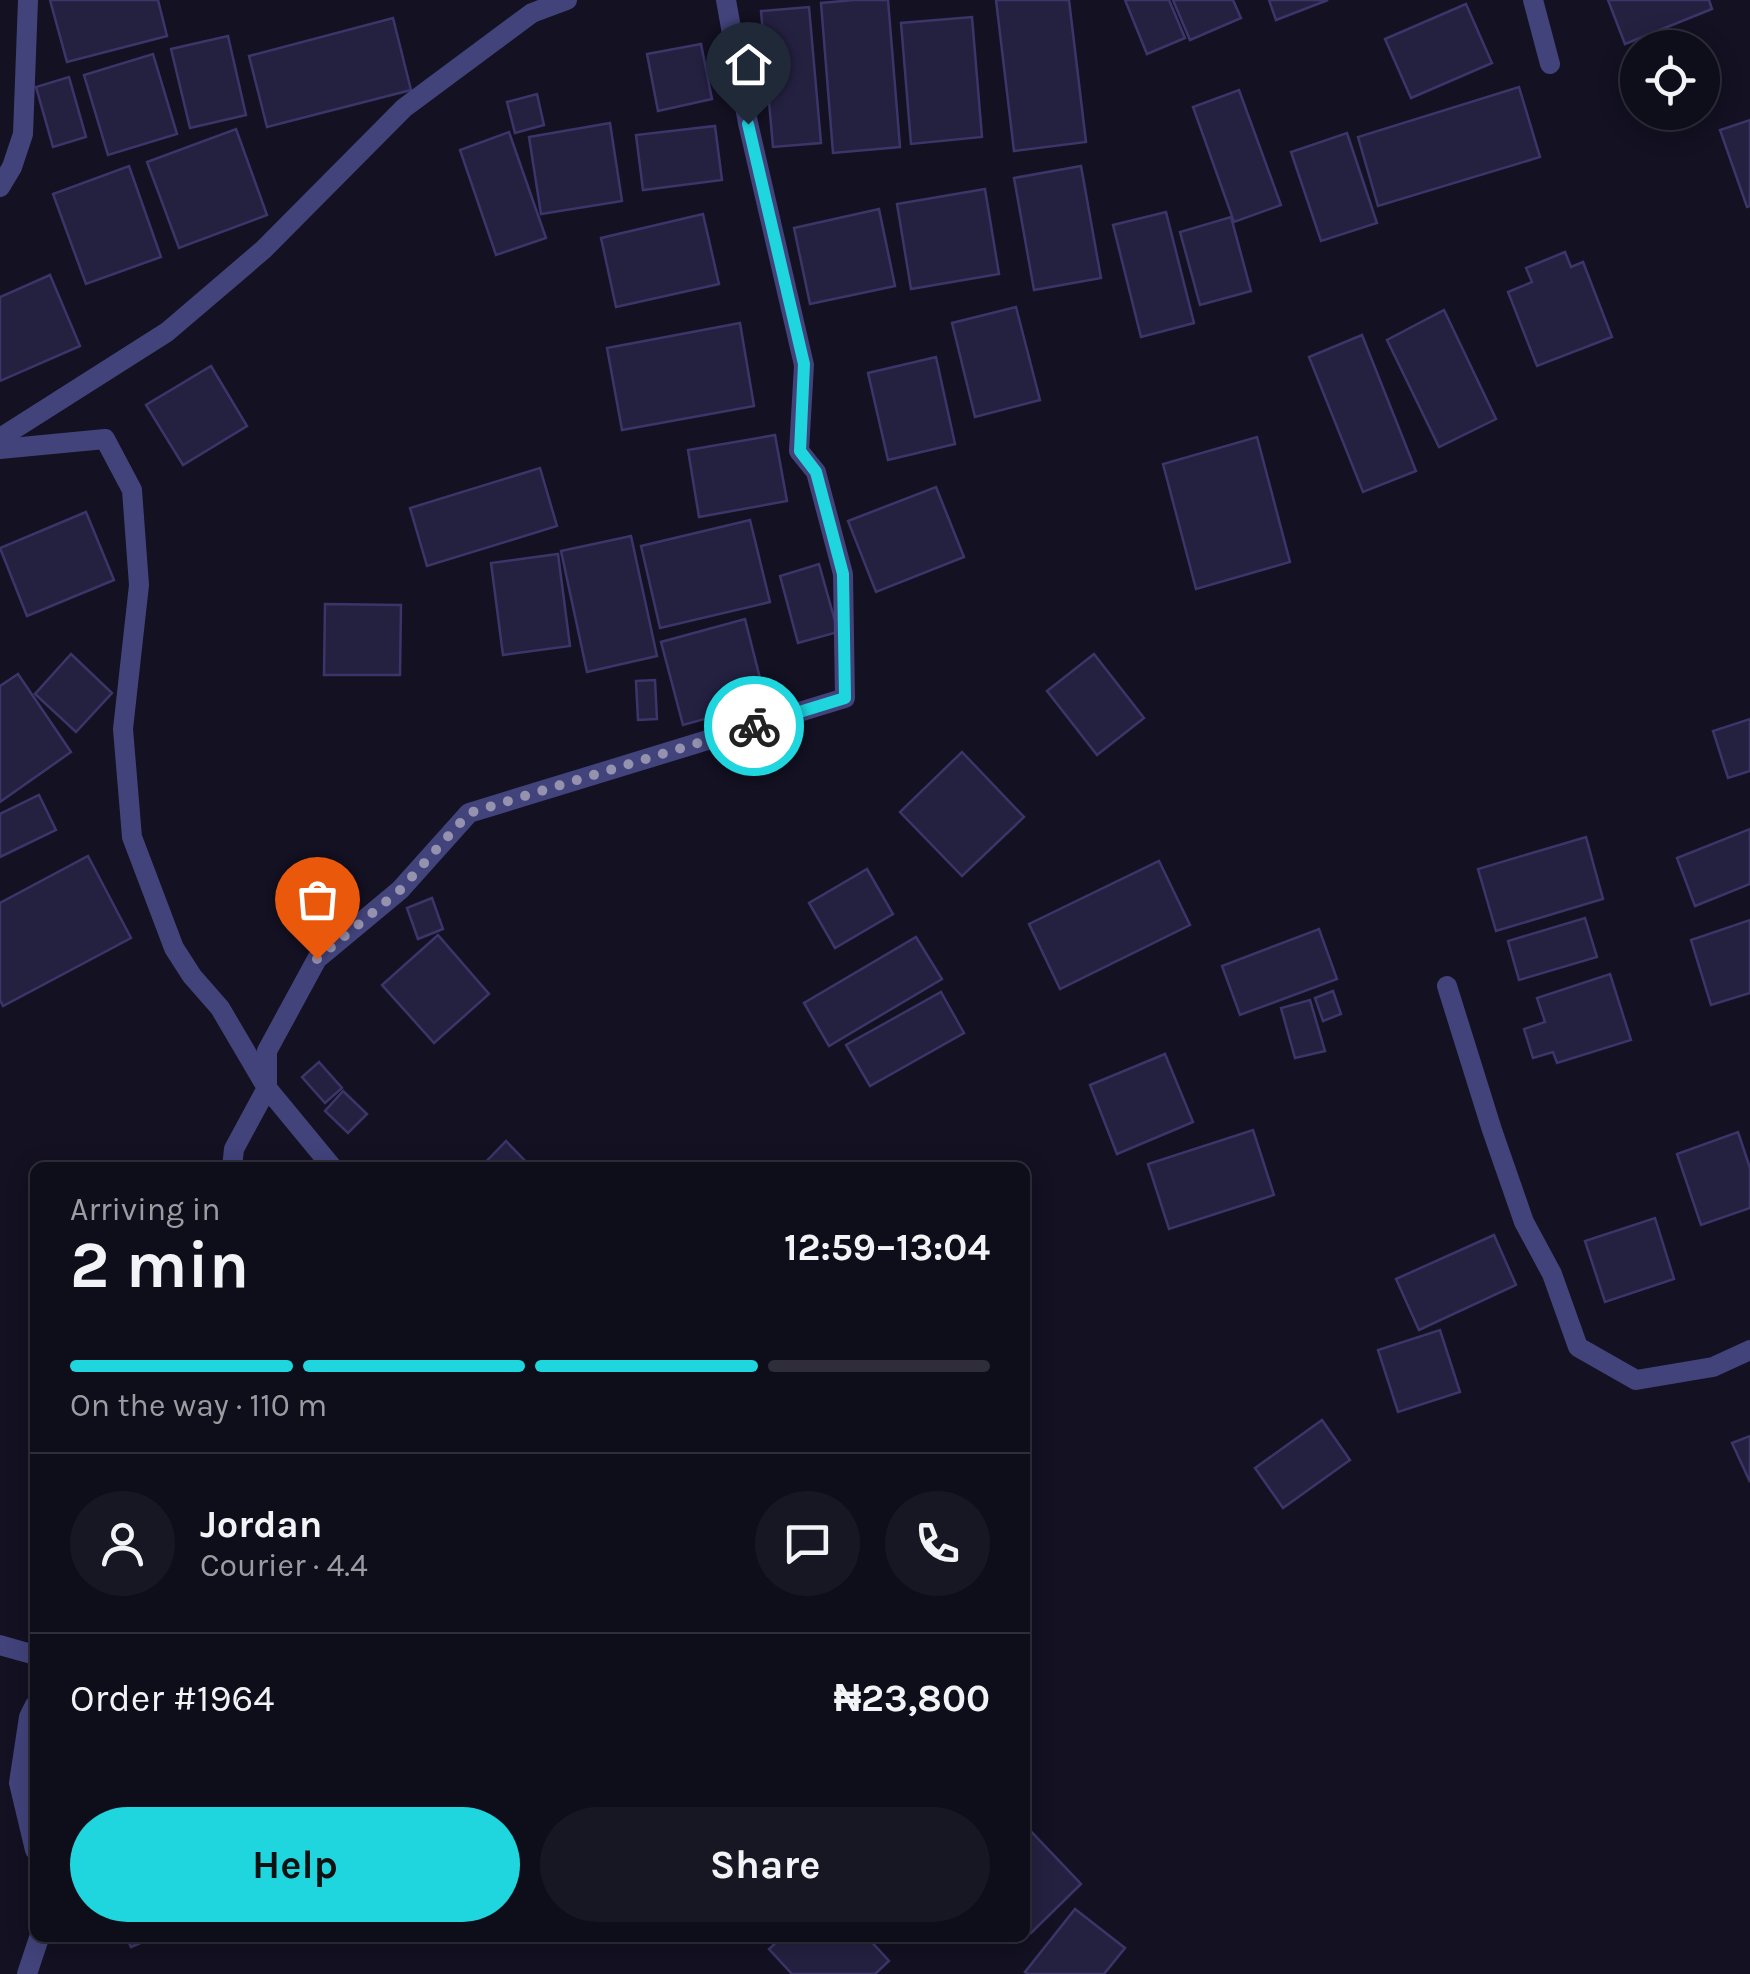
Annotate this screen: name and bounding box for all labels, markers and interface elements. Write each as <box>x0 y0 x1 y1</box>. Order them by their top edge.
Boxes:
pin <box>706 22 791 125</box>
map controls <box>1620 30 1720 130</box>
button: locate <box>1620 30 1720 130</box>
icon: home <box>721 37 776 92</box>
courier <box>704 676 804 776</box>
icon: bike <box>727 699 782 754</box>
pin <box>275 857 360 960</box>
icon: bag <box>290 872 345 927</box>
text: Arriving in <box>70 1191 221 1228</box>
text: 12:59–13:04 <box>784 1225 990 1270</box>
text: 2 min <box>70 1227 249 1303</box>
text: On the way · 110 m <box>70 1387 327 1424</box>
button: person <box>70 1491 175 1596</box>
button: chat <box>755 1491 860 1596</box>
button: phone <box>885 1491 990 1596</box>
text: Jordan <box>200 1502 323 1547</box>
text: Courier · 4.4 <box>200 1547 368 1584</box>
text: Order #1964 <box>70 1676 274 1721</box>
text: ₦23,800 <box>834 1676 990 1721</box>
button: Help <box>70 1807 520 1922</box>
button: Share <box>540 1807 990 1922</box>

